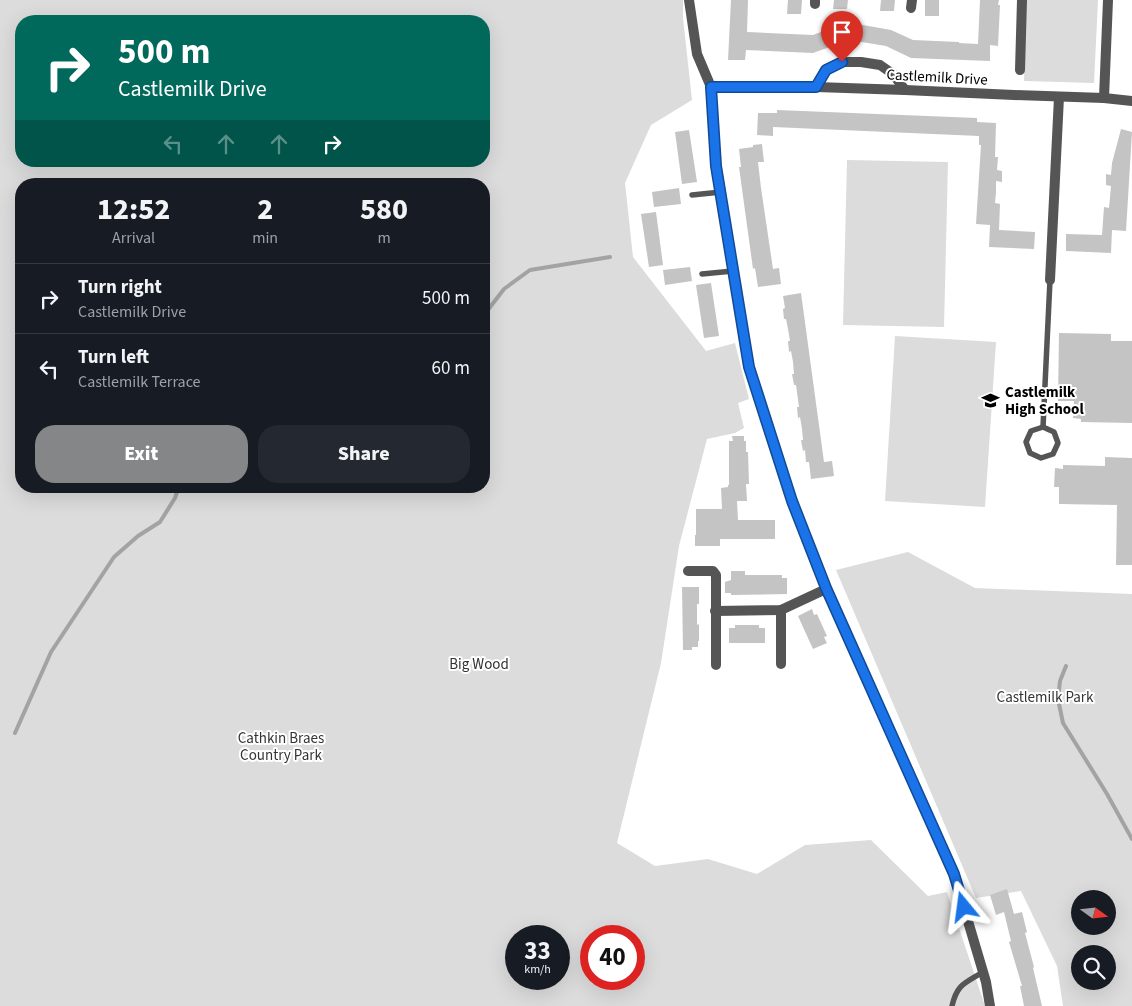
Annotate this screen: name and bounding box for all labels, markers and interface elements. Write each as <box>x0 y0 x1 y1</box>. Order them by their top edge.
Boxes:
pin <box>821 11 863 62</box>
icon: arrive <box>828 18 856 46</box>
text: 500 m <box>118 27 210 77</box>
icon: right <box>35 35 100 100</box>
street label: Castlemilk Drive <box>886 64 988 91</box>
text: Castlemilk Drive <box>118 73 267 105</box>
icon: left <box>159 130 187 158</box>
icon: ahead <box>212 130 240 158</box>
icon: ahead <box>265 130 293 158</box>
icon: right <box>318 130 346 158</box>
text: 12:52 <box>97 188 170 231</box>
text: 2 <box>257 188 273 231</box>
text: 580 <box>360 188 408 231</box>
text: Arrival <box>112 227 155 249</box>
text: min <box>252 227 278 249</box>
text: m <box>377 227 391 249</box>
text: Turn right <box>78 274 162 301</box>
icon: right <box>35 285 63 313</box>
text: 500 m <box>422 285 470 312</box>
text: Castlemilk Drive <box>78 301 186 323</box>
text: Turn left <box>78 344 149 371</box>
icon: left <box>35 355 63 383</box>
text: 60 m <box>432 355 470 382</box>
text: Castlemilk Terrace <box>78 371 201 393</box>
place label: Castlemilk High School <box>1005 382 1084 420</box>
school or university icon: Castlemilk High School <box>981 391 1001 411</box>
button: Exit <box>35 425 248 483</box>
button: Share <box>258 425 470 483</box>
park label: Big Wood <box>449 654 509 675</box>
park label: Castlemilk Park <box>997 687 1094 708</box>
park label: Cathkin Braes Country Park <box>238 728 324 766</box>
position arrow <box>937 880 989 932</box>
north arrow <box>1071 890 1116 935</box>
map controls <box>1071 890 1116 990</box>
speed limit sign: 40 <box>580 925 645 990</box>
text: 33 <box>524 933 551 969</box>
button: search <box>1071 945 1116 990</box>
text: km/h <box>524 961 551 978</box>

